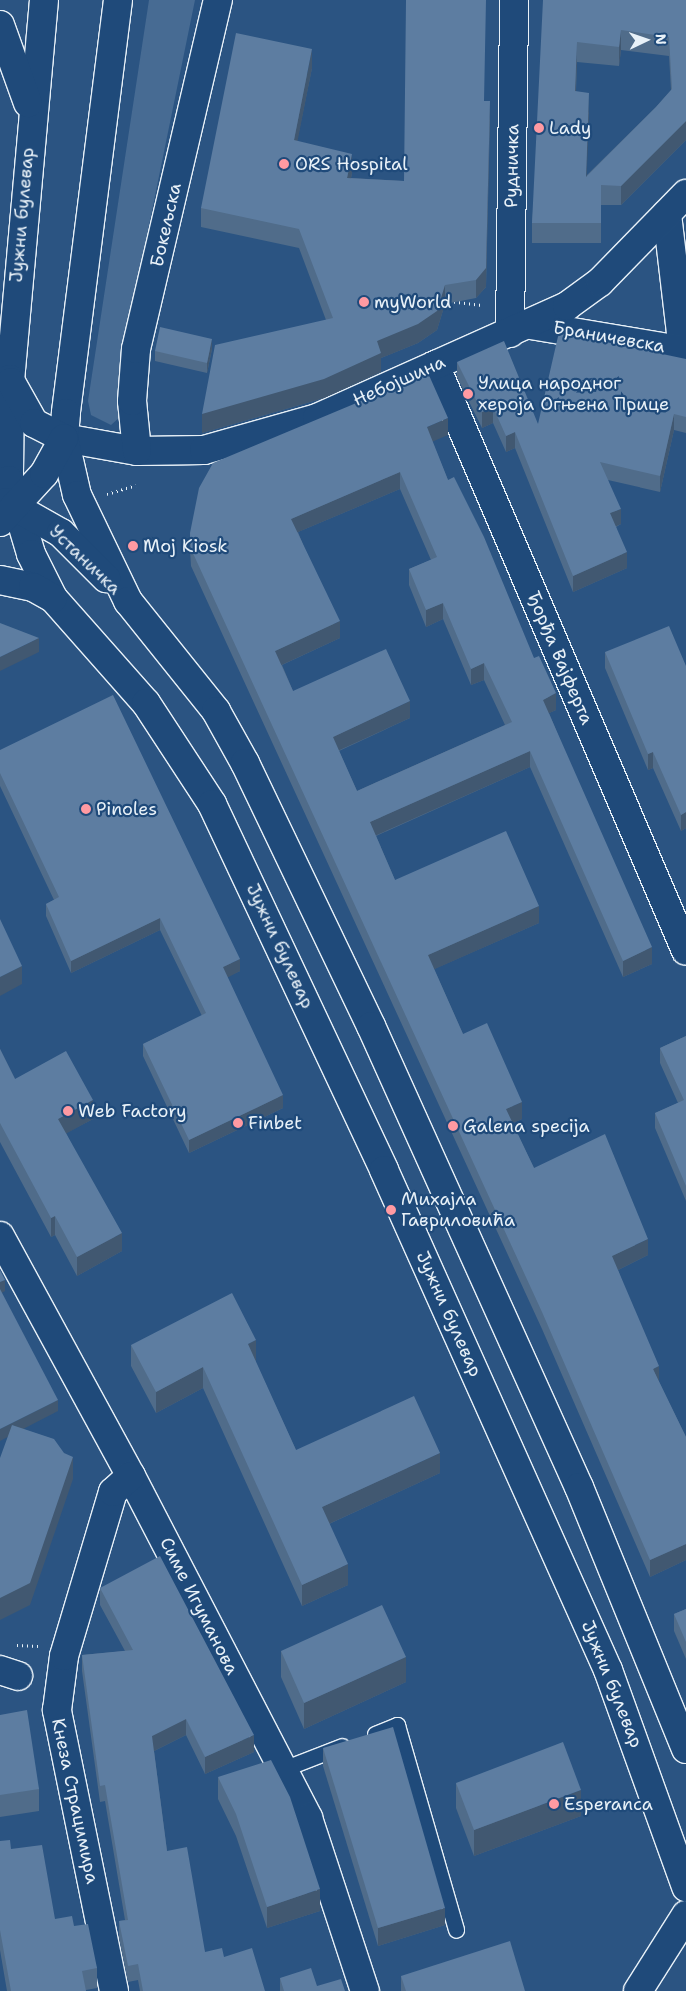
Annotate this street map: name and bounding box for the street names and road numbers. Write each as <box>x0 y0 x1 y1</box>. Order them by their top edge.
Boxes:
street label: Рудничка <box>500 124 524 208</box>
street label: Јужни булевар <box>5 147 39 283</box>
street label: Бокељска <box>146 181 186 269</box>
street label: Браничевска <box>551 317 667 357</box>
street label: Небојшина <box>349 351 449 411</box>
street label: Устаничка <box>45 521 125 599</box>
street label: Ђорђа Вајферта <box>522 588 598 728</box>
street label: Јужни булевар <box>242 880 318 1012</box>
street label: Јужни булевар <box>412 1248 486 1380</box>
street label: Симе Игуманова <box>155 1534 243 1678</box>
street label: Јужни булевар <box>577 1617 647 1751</box>
street label: Кнеза Страцимира <box>47 1716 103 1886</box>

